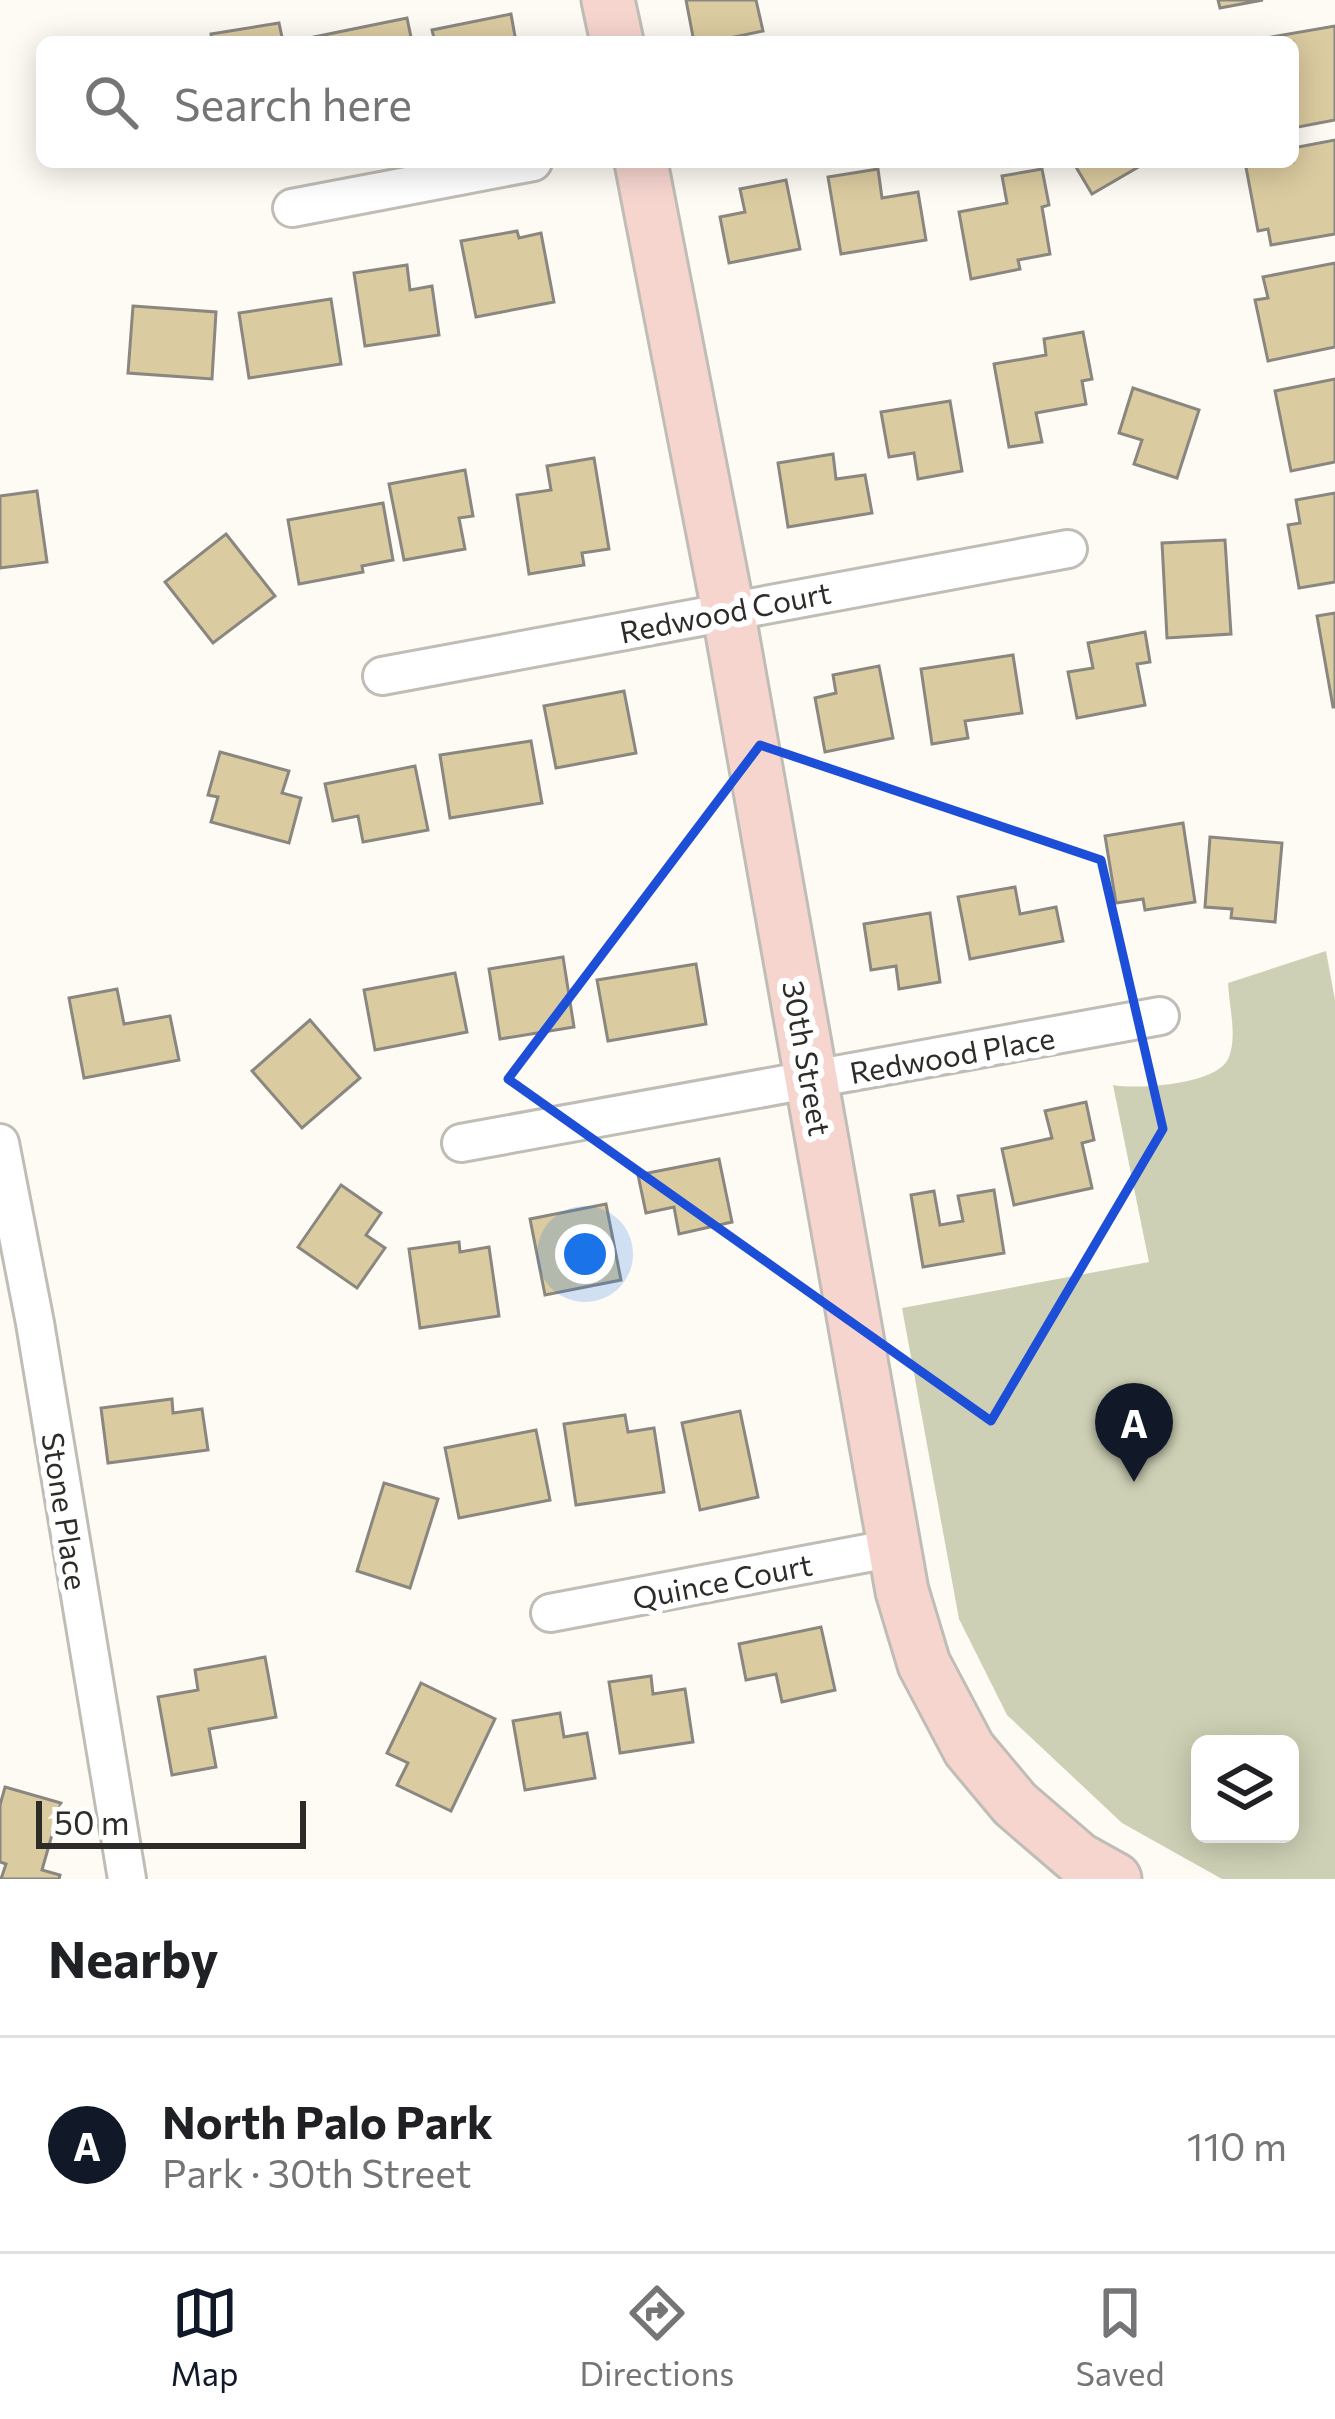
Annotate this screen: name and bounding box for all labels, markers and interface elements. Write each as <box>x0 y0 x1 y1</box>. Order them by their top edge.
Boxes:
search box <box>36 36 1299 168</box>
icon: search <box>78 69 144 135</box>
text: Search here <box>174 75 412 130</box>
street label: Redwood Court <box>616 572 834 650</box>
street label: 30th Street <box>776 978 840 1138</box>
street label: Redwood Place <box>847 1018 1057 1090</box>
your location <box>555 1224 615 1284</box>
pin: A <box>1095 1383 1173 1482</box>
street label: Stone Place <box>35 1430 97 1592</box>
street label: Quince Court <box>629 1544 815 1616</box>
map controls <box>1191 1735 1299 1843</box>
button: layers <box>1191 1735 1299 1843</box>
scale bar <box>36 1795 306 1848</box>
text: 50 m <box>54 1801 130 1842</box>
text: Nearby <box>48 1926 218 1989</box>
text: North Palo Park <box>162 2093 493 2148</box>
text: A <box>73 2121 101 2169</box>
text: 110 m <box>1187 2121 1287 2169</box>
text: Park · 30th Street <box>162 2148 471 2196</box>
tab: Map <box>171 2280 239 2393</box>
tab: Directions <box>580 2280 734 2393</box>
tab: Saved <box>1075 2280 1164 2393</box>

